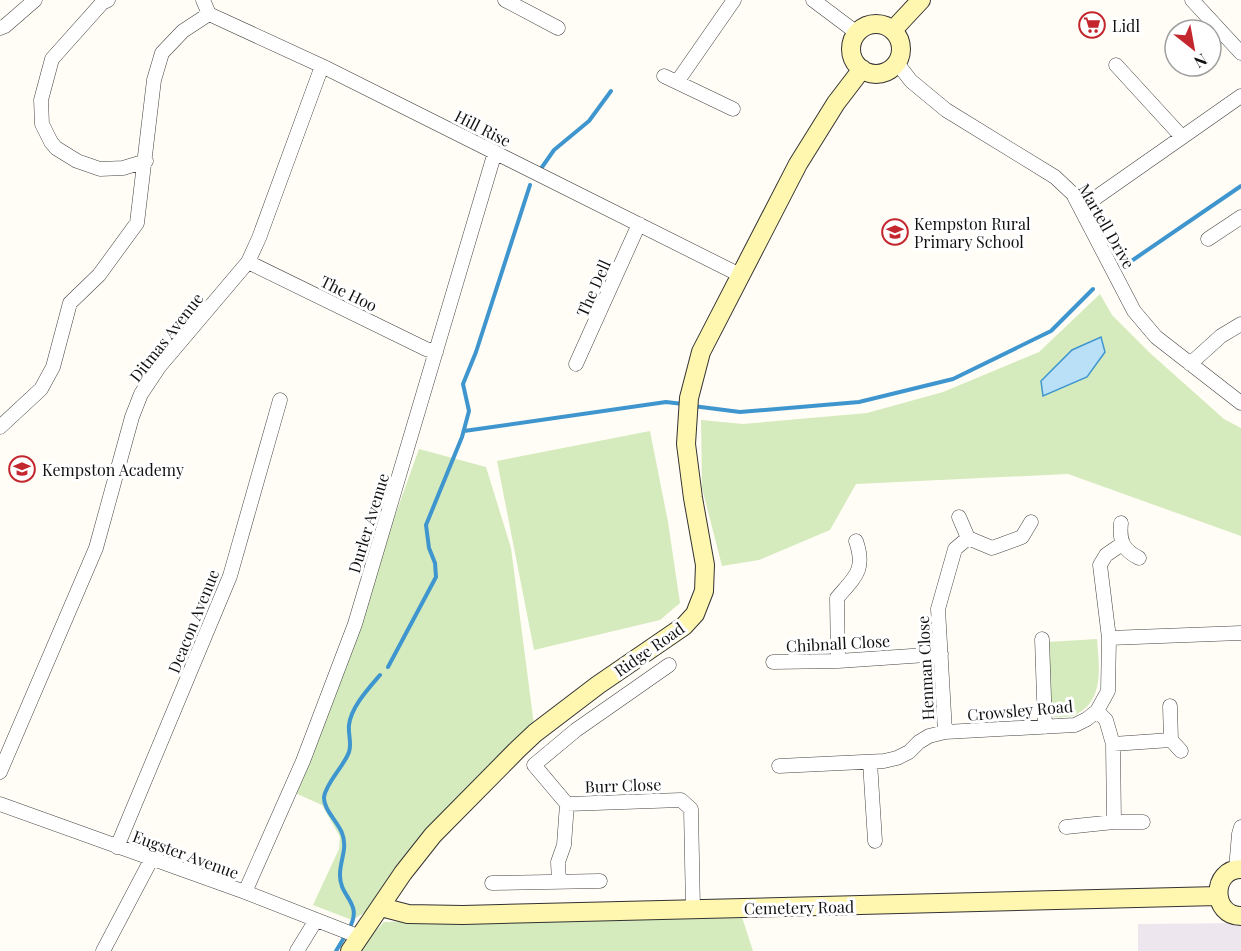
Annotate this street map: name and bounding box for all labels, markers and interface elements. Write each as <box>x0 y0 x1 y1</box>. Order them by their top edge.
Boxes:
supermarket icon: Lidl <box>1077 10 1107 40</box>
place label: Lidl <box>1112 15 1140 36</box>
north arrow <box>1163 18 1223 78</box>
text: N <box>1190 49 1211 73</box>
street label: Hill Rise <box>451 105 515 151</box>
street label: Martell Drive <box>1074 180 1140 272</box>
place label: Kempston Rural Primary School <box>914 213 1031 252</box>
school or university icon: Kempston Rural Primary School <box>880 217 910 247</box>
street label: The Dell <box>571 256 615 320</box>
street label: The Hoo <box>317 270 381 316</box>
street label: Ditmas Avenue <box>125 288 207 386</box>
school or university icon: Kempston Academy <box>7 454 37 484</box>
place label: Kempston Academy <box>42 459 184 480</box>
street label: Durler Avenue <box>343 471 393 575</box>
street label: Deacon Avenue <box>163 566 223 676</box>
street label: Henman Close <box>912 615 938 721</box>
street label: Ridge Road <box>610 617 688 681</box>
street label: Chibnall Close <box>785 630 891 656</box>
street label: Crowsley Road <box>966 695 1074 725</box>
street label: Burr Close <box>584 773 662 797</box>
street label: Eugster Avenue <box>130 825 242 883</box>
street label: Cemetery Road <box>744 896 854 918</box>

